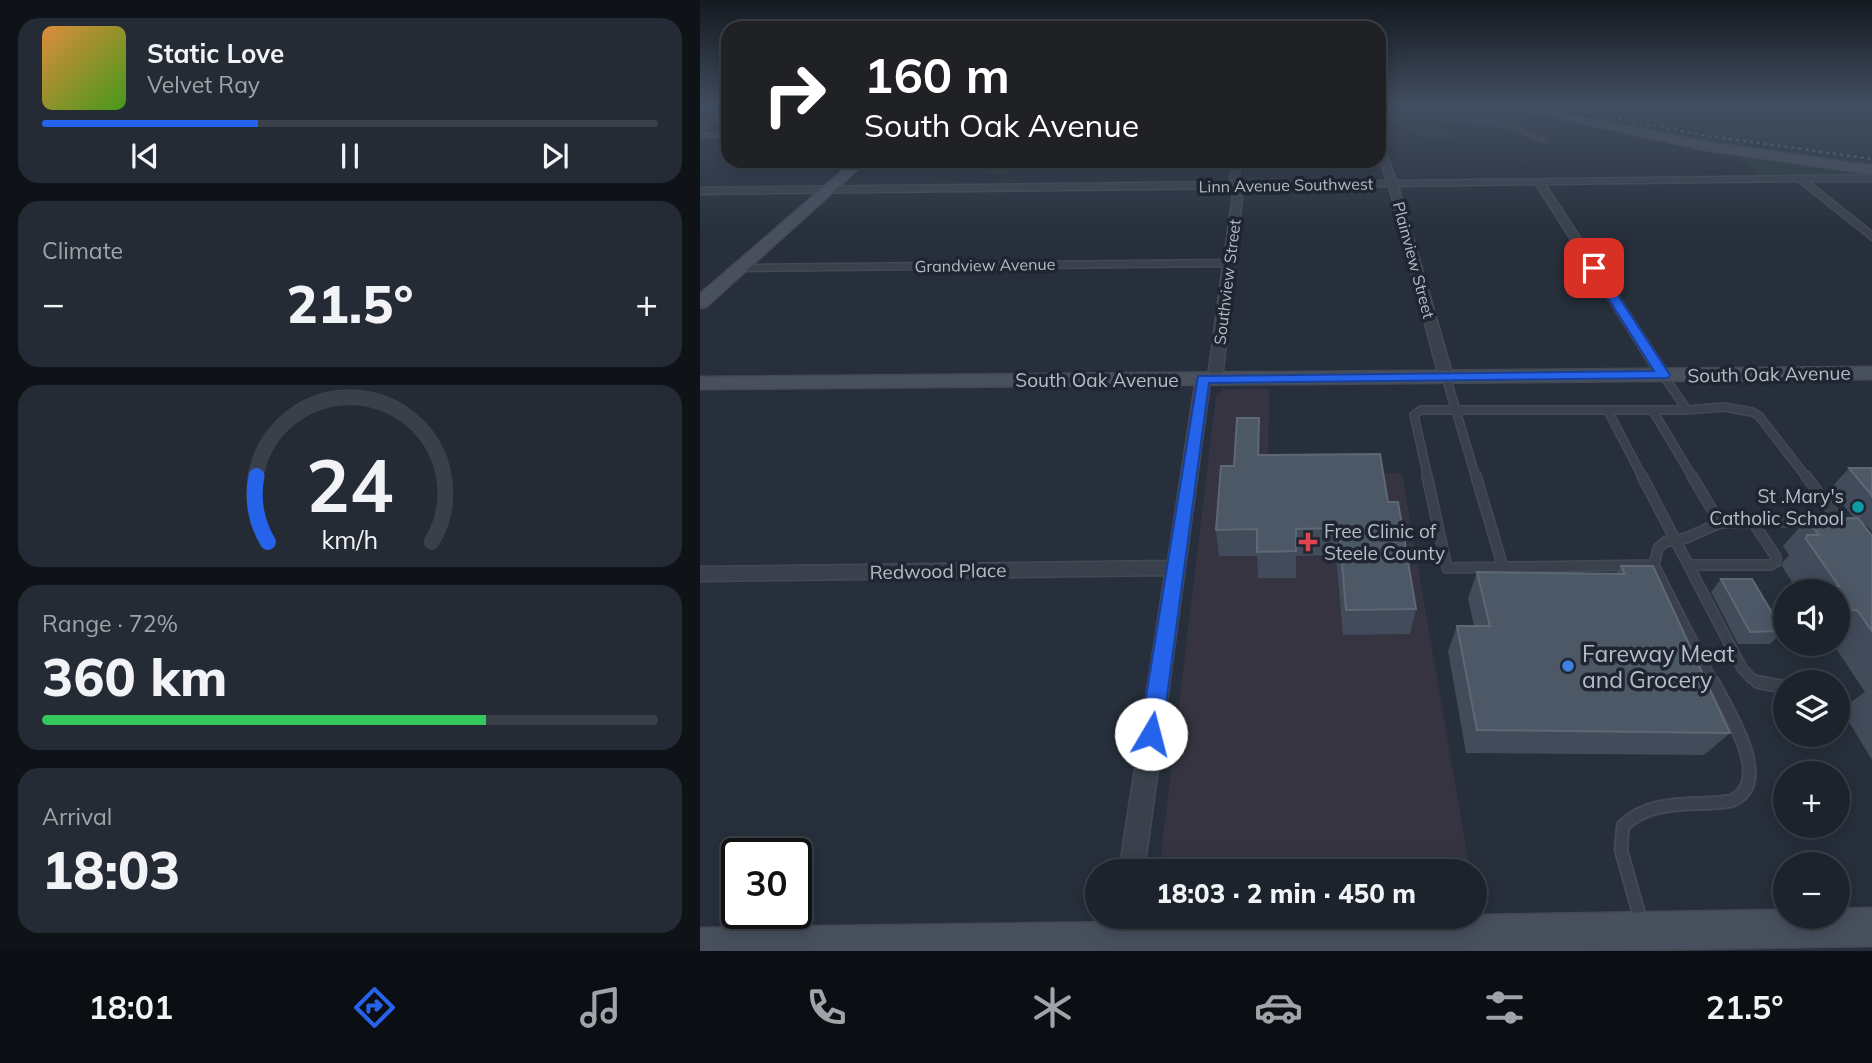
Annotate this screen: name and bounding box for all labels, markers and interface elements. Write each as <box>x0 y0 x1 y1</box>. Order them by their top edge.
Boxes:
text: Static Love <box>147 37 284 70</box>
text: 160 m <box>864 44 1010 105</box>
icon: right <box>749 49 840 140</box>
text: Velvet Ray <box>147 70 260 99</box>
text: South Oak Avenue <box>864 105 1139 145</box>
icon: previous <box>126 137 164 175</box>
icon: pause <box>331 137 369 175</box>
icon: next <box>536 137 574 175</box>
street label: Linn Avenue Southwest <box>1199 173 1374 197</box>
street label: Plainview Street <box>1389 199 1439 321</box>
street label: Southview Street <box>1209 218 1245 346</box>
text: Climate <box>42 236 123 265</box>
pin <box>1564 238 1624 298</box>
icon: arrive <box>1575 249 1613 287</box>
street label: Grandview Avenue <box>914 254 1056 276</box>
text: 21.5° <box>286 271 414 336</box>
text: − <box>42 279 65 327</box>
text: + <box>635 279 658 327</box>
street label: South Oak Avenue <box>1687 361 1851 387</box>
street label: South Oak Avenue <box>1015 368 1179 392</box>
text: 24 <box>306 439 394 530</box>
place label: St .Mary's Catholic School <box>1709 484 1844 530</box>
marker: St .Mary's Catholic School <box>1850 499 1866 515</box>
place label: Free Clinic of Steele County <box>1324 519 1445 565</box>
text: km/h <box>322 523 378 554</box>
marker: Free Clinic of Steele County <box>1298 532 1318 552</box>
street label: Redwood Place <box>869 558 1007 584</box>
map controls <box>1773 579 1850 929</box>
button: sound <box>1773 579 1850 656</box>
text: Range · 72% <box>42 609 178 638</box>
place label: Fareway Meat and Grocery <box>1582 639 1735 694</box>
text: 360 km <box>42 644 227 709</box>
marker: Fareway Meat and Grocery <box>1560 658 1576 674</box>
button: layers <box>1773 670 1850 747</box>
position arrow <box>1114 697 1188 771</box>
button: + <box>1773 761 1850 838</box>
text: Arrival <box>42 802 112 831</box>
text: 18:03 <box>42 837 180 902</box>
speed limit sign: 30 <box>721 838 812 929</box>
button: − <box>1773 852 1850 929</box>
text: 18:03 · 2 min · 450 m <box>1156 877 1416 910</box>
icon: directions <box>350 983 399 1032</box>
icon: music <box>576 983 625 1032</box>
icon: phone <box>802 983 851 1032</box>
icon: climate <box>1028 983 1077 1032</box>
icon: car <box>1254 983 1303 1032</box>
icon: filters <box>1480 983 1529 1032</box>
text: 18:01 <box>88 987 173 1027</box>
text: 21.5° <box>1706 987 1783 1027</box>

